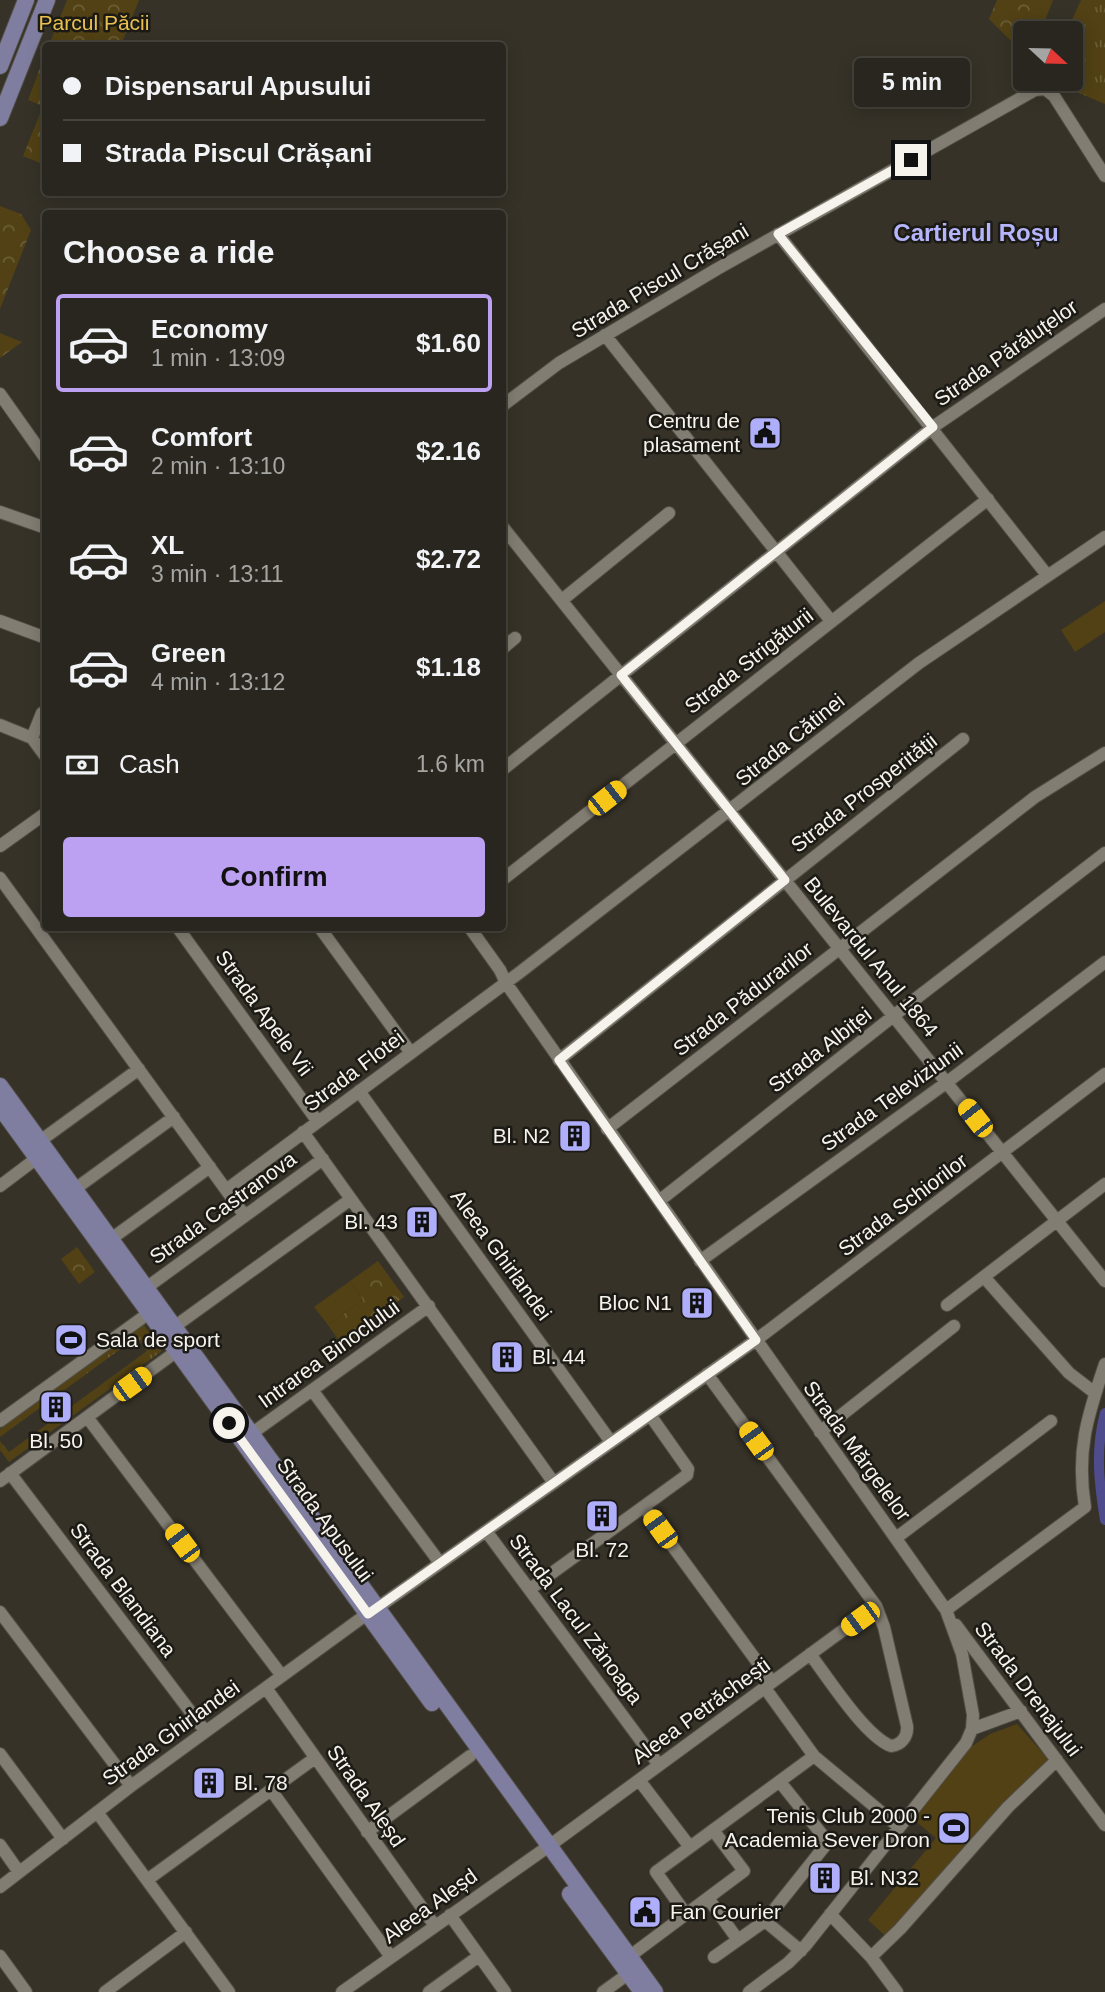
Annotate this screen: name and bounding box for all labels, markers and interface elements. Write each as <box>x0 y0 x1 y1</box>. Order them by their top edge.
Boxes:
park label: Parcul Păcii <box>39 11 149 34</box>
north arrow <box>1013 21 1083 91</box>
map controls <box>1013 21 1083 91</box>
callout: 5 min <box>853 58 969 108</box>
text: 5 min <box>882 69 942 95</box>
text: Dispensarul Apusului <box>105 71 371 101</box>
text: Strada Piscul Crășani <box>105 138 372 168</box>
route end <box>895 144 927 176</box>
street label: Strada Piscul Crășani <box>567 219 752 342</box>
district label: Cartierul Roșu <box>893 219 1059 247</box>
text: Choose a ride <box>63 234 275 270</box>
street label: Strada Părăluțelor <box>930 295 1082 411</box>
icon: car <box>67 312 130 375</box>
text: Economy <box>151 314 268 344</box>
text: $1.60 <box>416 328 481 358</box>
text: 1 min · 13:09 <box>151 345 285 371</box>
place label: Centru de plasament <box>643 409 740 456</box>
public building icon: Centru de plasament <box>746 414 784 452</box>
icon: car <box>67 420 130 483</box>
text: Comfort <box>151 422 252 452</box>
text: $2.16 <box>416 436 481 466</box>
text: 2 min · 13:10 <box>151 453 285 479</box>
icon: car <box>67 528 130 591</box>
text: XL <box>151 530 184 560</box>
text: $2.72 <box>416 544 481 574</box>
text: 3 min · 13:11 <box>151 561 284 587</box>
street label: Strada Strigăturii <box>680 603 817 718</box>
icon: car <box>67 636 130 699</box>
text: Green <box>151 638 226 668</box>
text: $1.18 <box>416 652 481 682</box>
text: 4 min · 13:12 <box>151 669 285 695</box>
street label: Strada Cătinei <box>731 689 849 790</box>
street label: Strada Prosperității <box>786 729 941 857</box>
icon: cash <box>63 746 101 784</box>
text: Cash <box>119 749 180 779</box>
text: 1.6 km <box>416 751 485 777</box>
car <box>584 777 631 819</box>
button: Confirm <box>63 837 485 917</box>
street label: Bulevardul Anul 1864 <box>800 872 943 1041</box>
street label: Strada Pădurarilor <box>668 937 817 1060</box>
street label: Strada Apele Vii <box>211 946 318 1080</box>
street label: Strada Albiței <box>764 1002 876 1097</box>
street label: Strada Flotei <box>299 1026 408 1116</box>
street label: Strada Televiziunii <box>817 1038 967 1156</box>
car <box>954 1095 997 1141</box>
building icon: Bl. N2 <box>556 1117 594 1155</box>
place label: Bl. N2 <box>493 1124 550 1147</box>
street label: Strada Castranova <box>145 1147 301 1268</box>
street label: Strada Schiorilor <box>834 1149 972 1260</box>
street label: Aleea Ghirlandei <box>446 1185 556 1324</box>
building icon: Bl. 43 <box>403 1203 441 1241</box>
place label: Bl. 43 <box>344 1210 398 1233</box>
building icon: Bloc N1 <box>678 1284 716 1322</box>
place label: Bloc N1 <box>598 1291 672 1314</box>
street label: Intrarea Binoclului <box>254 1295 403 1412</box>
sports icon: Sala de sport <box>52 1321 90 1359</box>
place label: Sala de sport <box>96 1328 220 1351</box>
building icon: Bl. 44 <box>488 1338 526 1376</box>
place label: Bl. 44 <box>532 1345 586 1368</box>
car <box>109 1363 156 1405</box>
street label: Strada Mărgelelor <box>799 1376 916 1525</box>
building icon: Bl. 50 <box>37 1388 75 1426</box>
route start <box>213 1407 245 1439</box>
car <box>736 1418 777 1464</box>
place label: Bl. 50 <box>29 1429 83 1452</box>
street label: Strada Apusului <box>273 1453 378 1586</box>
building icon: Bl. 72 <box>583 1497 621 1535</box>
car <box>640 1506 681 1552</box>
street label: Strada Blandiana <box>66 1518 181 1661</box>
car <box>161 1520 204 1566</box>
street label: Strada Lacul Zănoaga <box>505 1529 648 1708</box>
place label: Bl. 72 <box>575 1538 629 1561</box>
car <box>837 1598 884 1640</box>
street label: Strada Drenajului <box>970 1617 1086 1760</box>
street label: Aleea Petrăchești <box>627 1653 774 1768</box>
street label: Strada Ghirlandei <box>98 1675 244 1790</box>
street label: Strada Aleșd <box>323 1740 410 1851</box>
building icon: Bl. 78 <box>190 1764 228 1802</box>
place label: Bl. 78 <box>234 1771 288 1794</box>
place label: Tenis Club 2000 - Academia Sever Dron <box>725 1804 930 1851</box>
sports icon: Tenis Club 2000 - Academia Sever Dron <box>935 1809 973 1847</box>
building icon: Bl. N32 <box>806 1859 844 1897</box>
street label: Aleea Aleșd <box>378 1864 481 1947</box>
place label: Bl. N32 <box>850 1866 919 1889</box>
public building icon: Fan Courier <box>626 1893 664 1931</box>
place label: Fan Courier <box>670 1900 781 1923</box>

